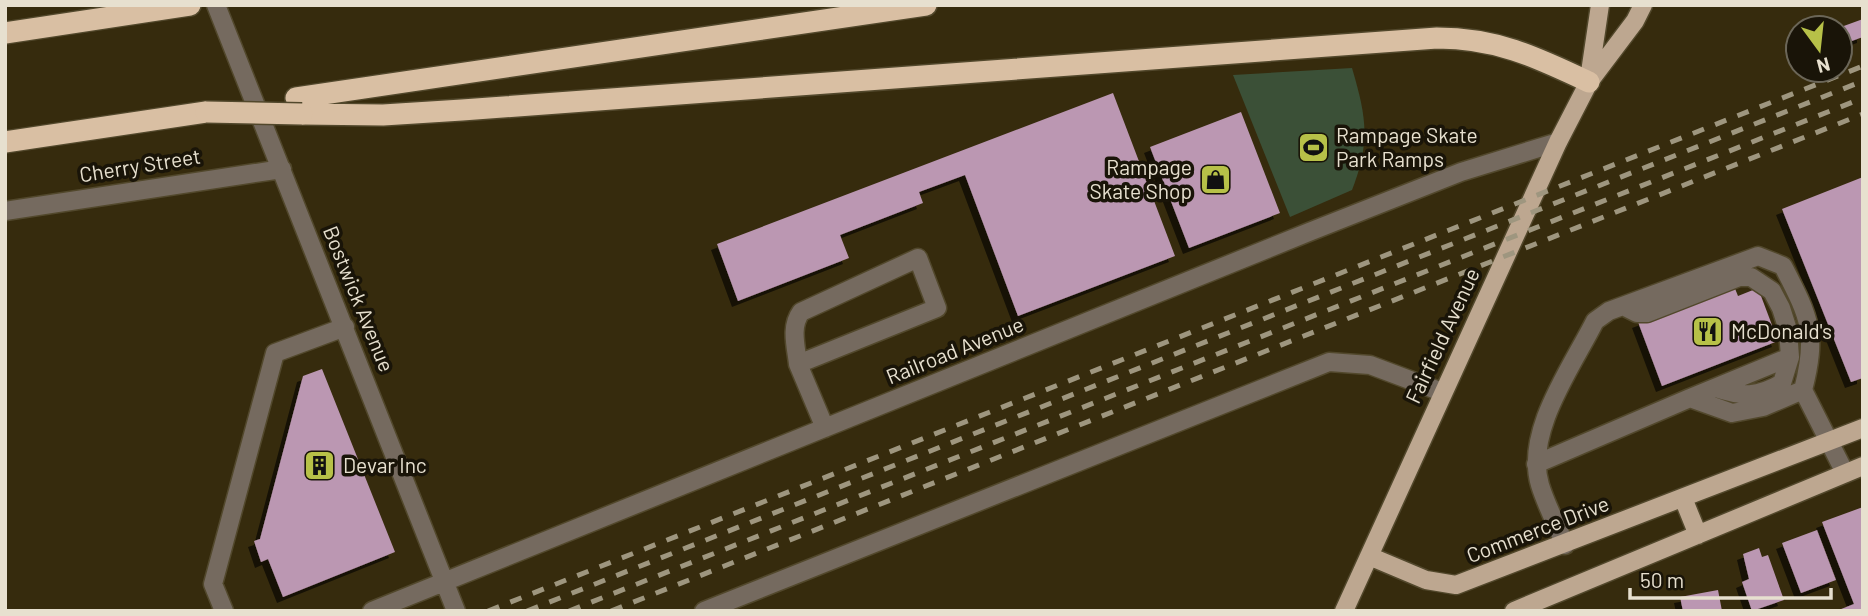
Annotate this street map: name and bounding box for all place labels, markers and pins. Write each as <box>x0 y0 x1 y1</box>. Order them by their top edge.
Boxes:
place label: Rampage Skate Park Ramps <box>1336 122 1478 171</box>
sports icon: Rampage Skate Park Ramps <box>1296 131 1330 165</box>
place label: Rampage Skate Shop <box>1090 154 1192 203</box>
shop icon: Rampage Skate Shop <box>1198 163 1232 197</box>
restaurant icon: McDonald's <box>1691 315 1725 349</box>
place label: McDonald's <box>1731 318 1832 343</box>
building icon: Devar Inc <box>303 449 337 483</box>
place label: Devar Inc <box>343 452 427 477</box>

